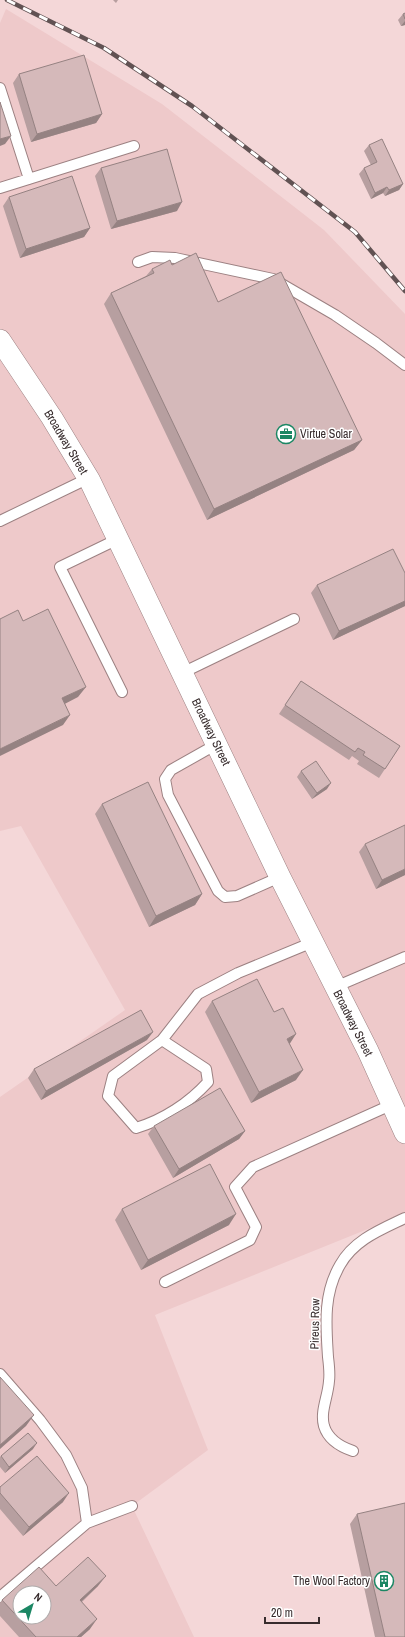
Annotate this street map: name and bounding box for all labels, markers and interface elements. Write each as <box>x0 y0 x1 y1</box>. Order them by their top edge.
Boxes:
street label: Broadway Street <box>40 407 92 478</box>
office icon: Virtue Solar <box>275 423 297 445</box>
place label: Virtue Solar <box>300 426 353 442</box>
street label: Broadway Street <box>188 696 234 768</box>
street label: Broadway Street <box>329 987 377 1059</box>
street label: Pireus Row <box>307 1298 323 1350</box>
building icon: The Wool Factory <box>373 1570 395 1592</box>
place label: The Wool Factory <box>293 1573 370 1589</box>
north arrow <box>12 1585 52 1625</box>
text: N <box>31 1590 45 1605</box>
scale bar <box>265 1599 319 1625</box>
text: 20 m <box>271 1605 293 1621</box>

